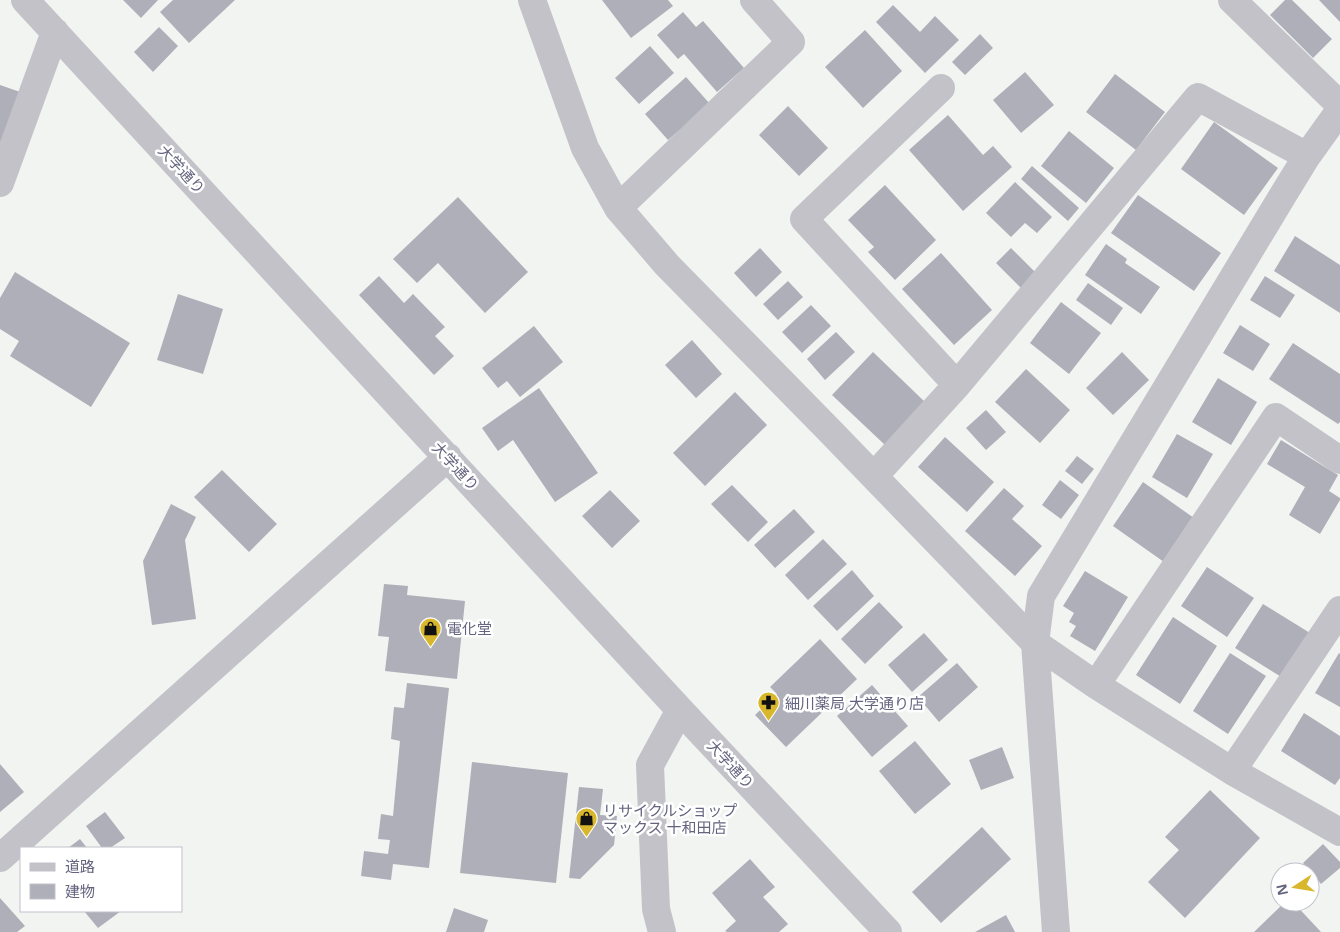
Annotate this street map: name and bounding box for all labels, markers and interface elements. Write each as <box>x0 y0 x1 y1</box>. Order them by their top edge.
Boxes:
street label: 大学通り <box>154 140 210 198</box>
street label: 大学通り <box>428 437 484 495</box>
shop icon: 電化堂 <box>419 616 443 647</box>
place label: 電化堂 <box>447 618 492 638</box>
pharmacy icon: 細川薬局 大学通り店 <box>757 691 781 722</box>
place label: 細川薬局 大学通り店 <box>785 693 924 713</box>
street label: 大学通り <box>703 735 759 793</box>
place label: リサイクルショップ マックス 十和田店 <box>603 800 737 837</box>
shop icon: リサイクルショップ マックス 十和田店 <box>575 807 599 838</box>
legend <box>20 847 182 912</box>
text: 道路 <box>65 856 95 876</box>
north arrow <box>1270 862 1320 912</box>
text: 建物 <box>65 881 95 901</box>
text: N <box>1271 882 1292 897</box>

